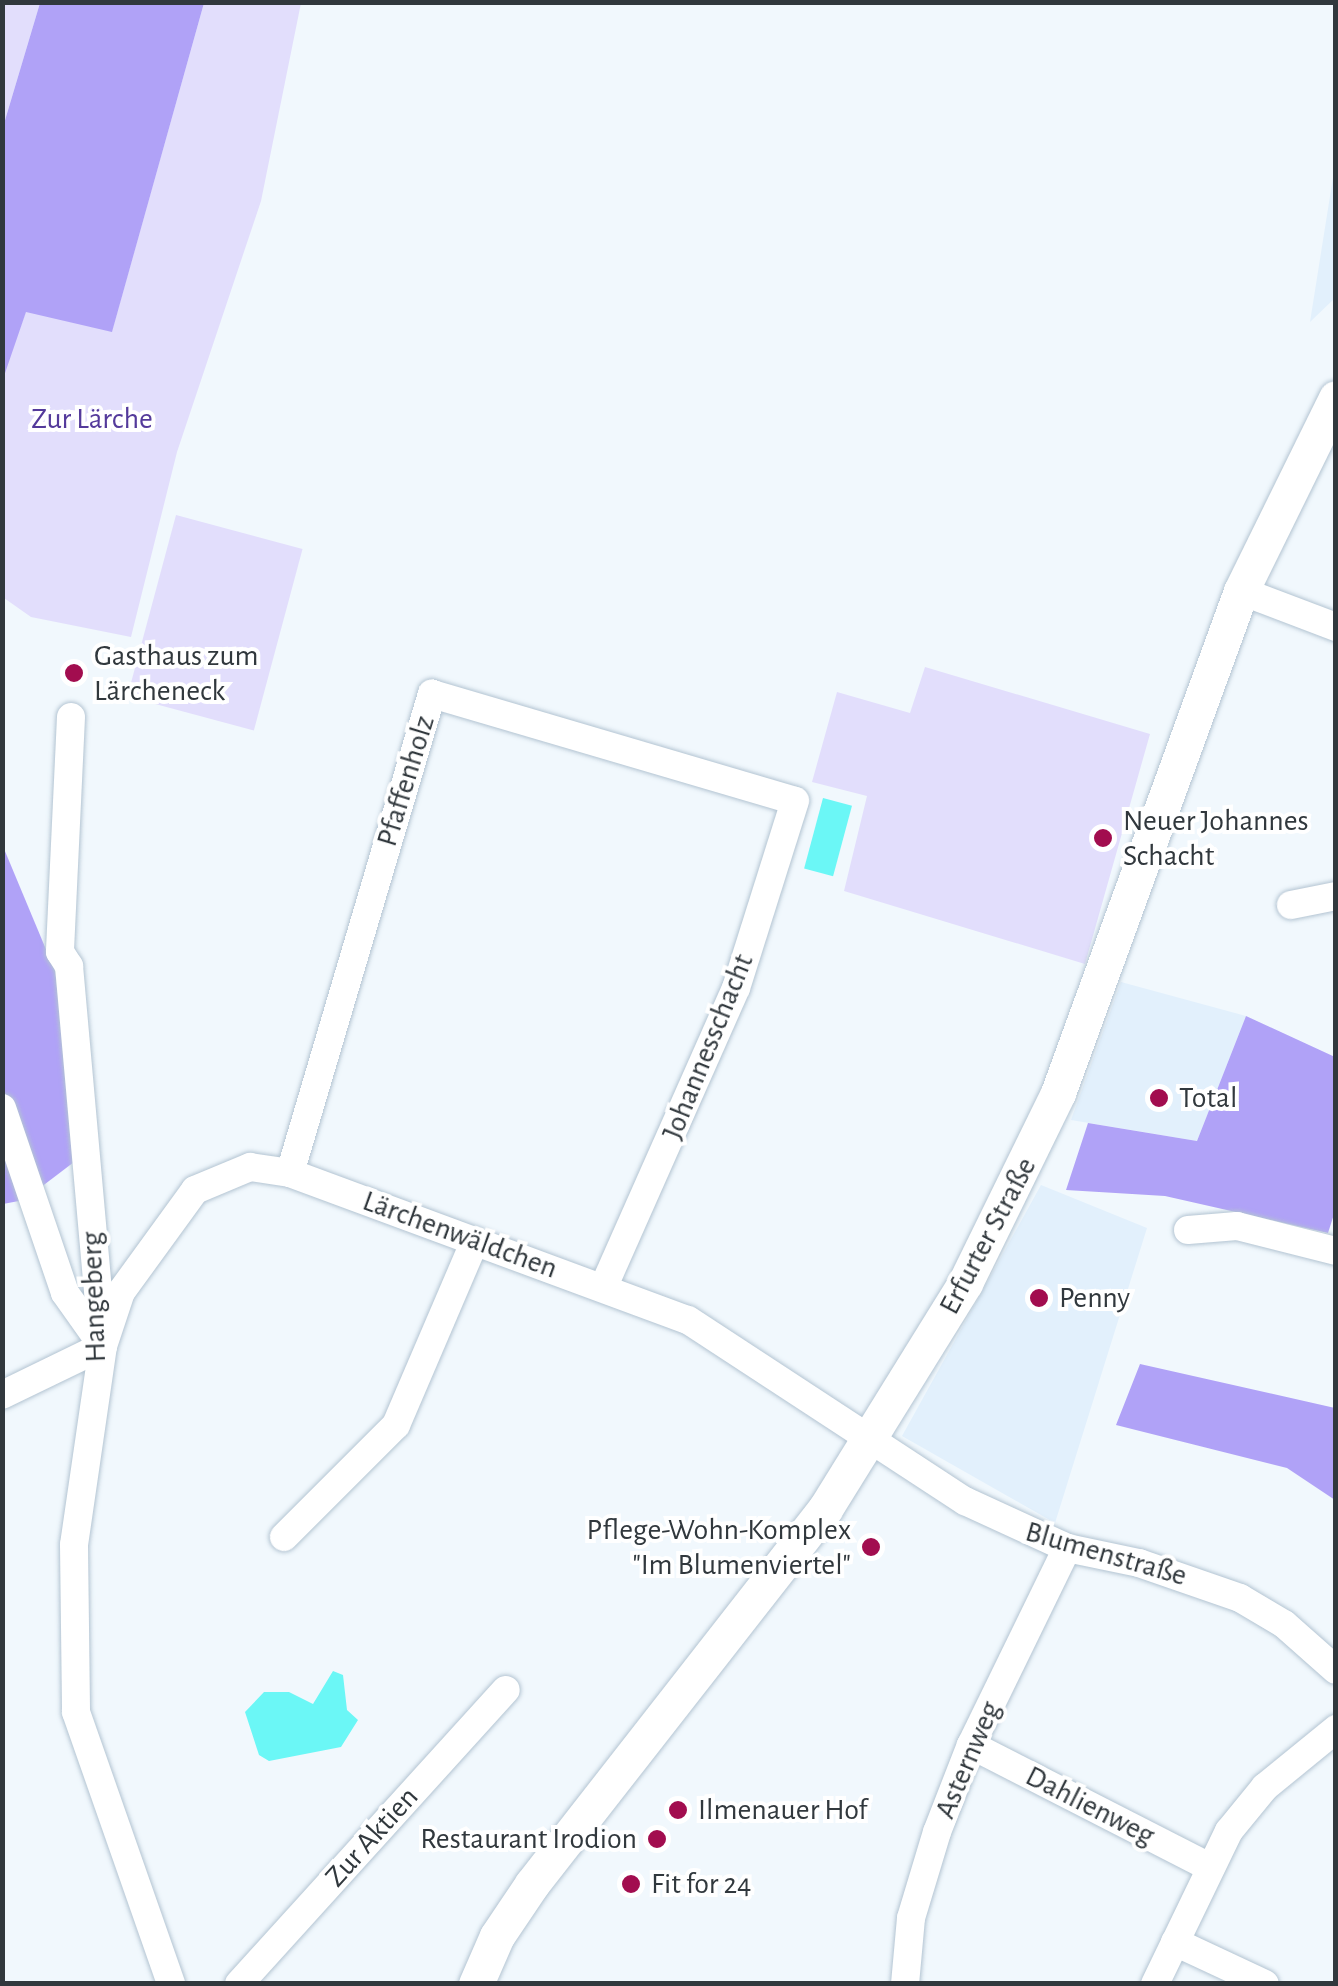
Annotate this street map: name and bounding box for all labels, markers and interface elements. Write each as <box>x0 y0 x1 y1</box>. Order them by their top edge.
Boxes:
park label: Zur Lärche <box>31 401 153 437</box>
place label: Gasthaus zum Lärcheneck <box>94 638 258 708</box>
marker: Gasthaus zum Lärcheneck <box>63 662 85 684</box>
street label: Pfaffenholz <box>369 711 443 851</box>
place label: Neuer Johannes Schacht <box>1123 803 1309 874</box>
marker: Neuer Johannes Schacht <box>1092 827 1114 849</box>
street label: Johannesschacht <box>654 949 762 1145</box>
place label: Total <box>1179 1080 1237 1116</box>
marker: Total <box>1148 1087 1170 1109</box>
street label: Erfurter Straße <box>932 1151 1044 1321</box>
street label: Lärchenwäldchen <box>358 1183 562 1287</box>
street label: Hangeberg <box>74 1231 114 1363</box>
place label: Penny <box>1059 1280 1130 1316</box>
marker: Penny <box>1028 1287 1050 1309</box>
place label: Pflege-Wohn-Komplex "Im Blumenviertel" <box>587 1512 851 1582</box>
street label: Blumenstraße <box>1021 1514 1191 1594</box>
marker: Pflege-Wohn-Komplex "Im Blumenviertel" <box>860 1536 882 1558</box>
street label: Asternweg <box>927 1696 1009 1824</box>
street label: Dahlienweg <box>1019 1758 1161 1854</box>
street label: Zur Aktien <box>318 1780 426 1894</box>
place label: Ilmenauer Hof <box>698 1792 867 1828</box>
marker: Ilmenauer Hof <box>667 1799 689 1821</box>
place label: Restaurant Irodion <box>420 1821 637 1857</box>
marker: Restaurant Irodion <box>646 1828 668 1850</box>
place label: Fit for 24 <box>651 1866 751 1902</box>
marker: Fit for 24 <box>620 1873 642 1895</box>

